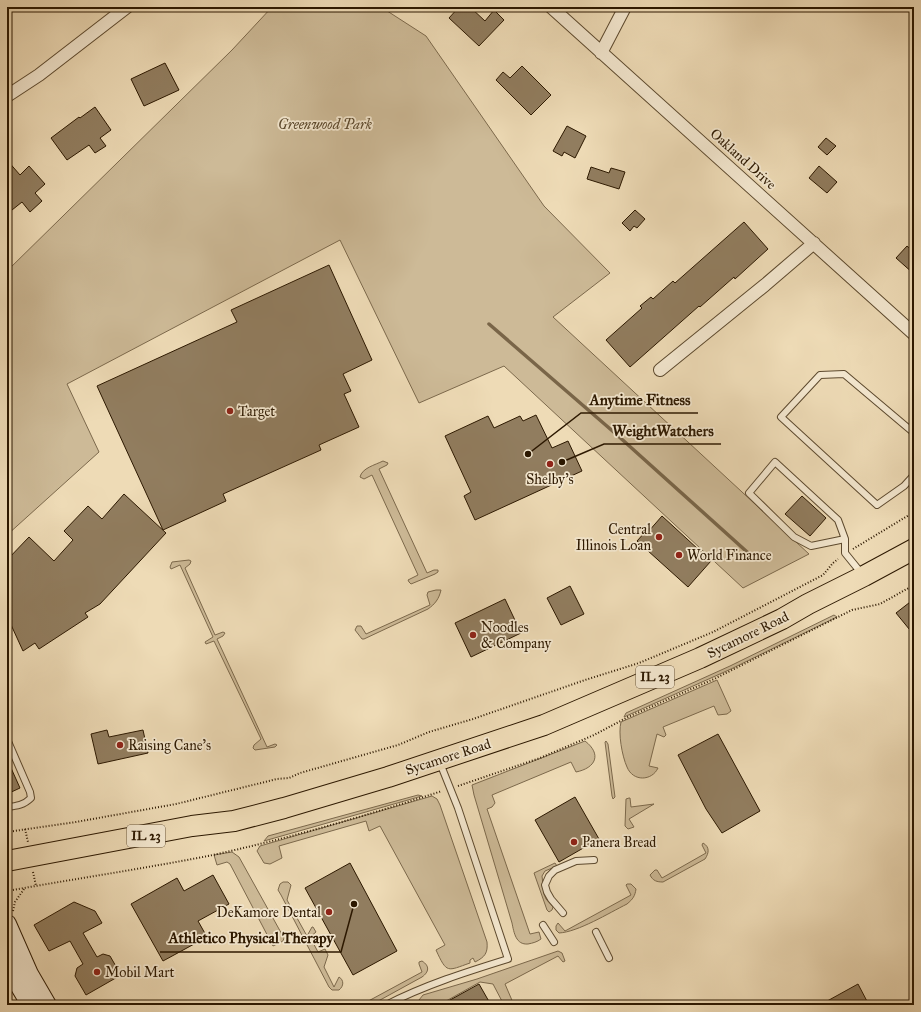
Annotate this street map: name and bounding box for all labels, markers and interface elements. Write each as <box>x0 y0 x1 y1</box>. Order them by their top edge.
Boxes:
park label: Greenwood Park <box>278 116 373 133</box>
street label: Oakland Drive <box>707 125 780 193</box>
callout: Anytime Fitness <box>581 386 698 413</box>
text: Anytime Fitness <box>589 391 691 410</box>
place label: Target <box>238 403 275 420</box>
marker: Target <box>225 406 235 416</box>
callout: WeightWatchers <box>604 417 721 444</box>
text: WeightWatchers <box>612 422 714 441</box>
marker: Shelby's <box>545 459 555 469</box>
place label: Shelby's <box>526 471 574 488</box>
place label: Central Illinois Loan <box>576 521 651 554</box>
marker: Central Illinois Loan <box>654 532 664 542</box>
place label: World Finance <box>687 547 772 564</box>
marker: World Finance <box>674 550 684 560</box>
street label: Sycamore Road <box>704 608 792 662</box>
place label: Noodles & Company <box>481 619 552 652</box>
marker: Noodles & Company <box>468 630 478 640</box>
road number: IL 23 <box>636 666 674 688</box>
street label: Sycamore Road <box>403 735 493 779</box>
place label: Raising Cane's <box>128 737 211 754</box>
marker: Raising Cane's <box>115 740 125 750</box>
road number: IL 23 <box>127 825 165 847</box>
place label: Panera Bread <box>582 834 656 851</box>
marker: Panera Bread <box>569 837 579 847</box>
place label: DeKamore Dental <box>217 904 321 921</box>
marker: DeKamore Dental <box>324 907 334 917</box>
callout: Athletico Physical Therapy <box>160 925 341 952</box>
text: Athletico Physical Therapy <box>168 929 334 948</box>
place label: Mobil Mart <box>105 964 174 981</box>
marker: Mobil Mart <box>92 967 102 977</box>

